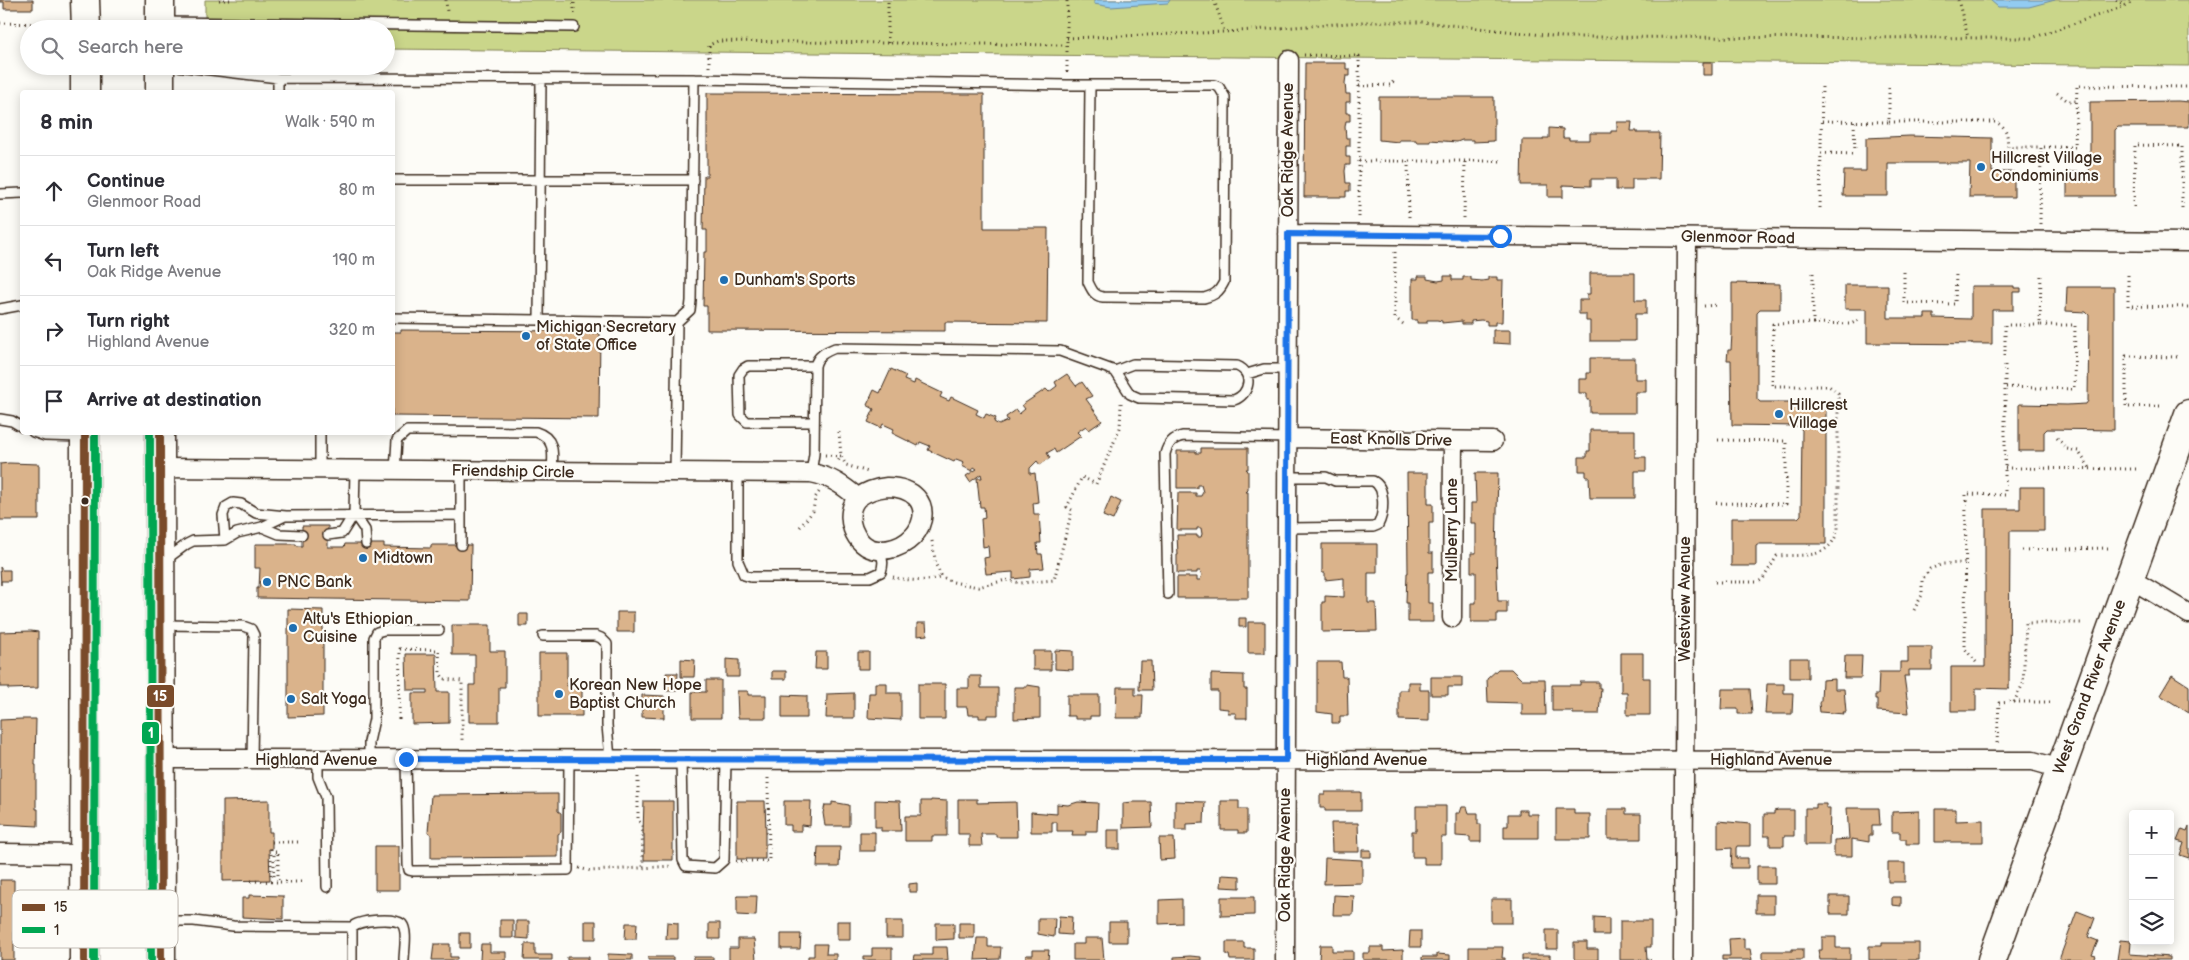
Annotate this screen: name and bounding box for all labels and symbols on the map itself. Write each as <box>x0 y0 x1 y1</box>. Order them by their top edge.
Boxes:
street label: Oak Ridge Avenue <box>1279 82 1298 217</box>
place label: Hillcrest Village Condominiums <box>1991 149 2103 186</box>
marker: Hillcrest Village Condominiums <box>1975 161 1987 173</box>
route start <box>1489 225 1512 248</box>
street label: Glenmoor Road <box>1681 228 1795 248</box>
place label: Dunham's Sports <box>734 271 856 290</box>
marker: Dunham's Sports <box>718 274 730 286</box>
place label: Michigan Secretary of State Office <box>536 318 677 355</box>
marker: Michigan Secretary of State Office <box>520 330 532 342</box>
place label: Hillcrest Village <box>1789 396 1848 433</box>
marker: Hillcrest Village <box>1773 408 1785 420</box>
street label: East Knolls Drive <box>1330 429 1453 451</box>
street label: Friendship Circle <box>451 461 575 483</box>
street label: Mulberry Lane <box>1443 478 1462 582</box>
unlabelled marker <box>80 496 90 506</box>
street label: Westview Avenue <box>1676 536 1695 662</box>
place label: Midtown <box>373 549 433 568</box>
marker: Midtown <box>357 552 369 564</box>
place label: PNC Bank <box>277 573 352 592</box>
marker: PNC Bank <box>261 576 273 588</box>
street label: West Grand River Avenue <box>2049 597 2131 777</box>
place label: Altu's Ethiopian Cuisine <box>303 610 413 647</box>
marker: Altu's Ethiopian Cuisine <box>287 622 299 634</box>
place label: Korean New Hope Baptist Church <box>569 676 702 713</box>
line badge: 15 <box>146 684 175 708</box>
text: 15 <box>153 688 167 705</box>
marker: Korean New Hope Baptist Church <box>553 688 565 700</box>
place label: Salt Yoga <box>301 690 367 709</box>
marker: Salt Yoga <box>285 693 297 705</box>
line badge: 1 <box>141 721 160 745</box>
text: 1 <box>148 725 154 742</box>
route end <box>395 748 418 771</box>
street label: Highland Avenue <box>255 751 378 770</box>
street label: Highland Avenue <box>1305 751 1428 770</box>
street label: Highland Avenue <box>1710 751 1833 770</box>
street label: Oak Ridge Avenue <box>1276 787 1295 922</box>
legend <box>12 890 178 948</box>
text: 15 <box>54 899 67 916</box>
text: 1 <box>54 922 59 939</box>

